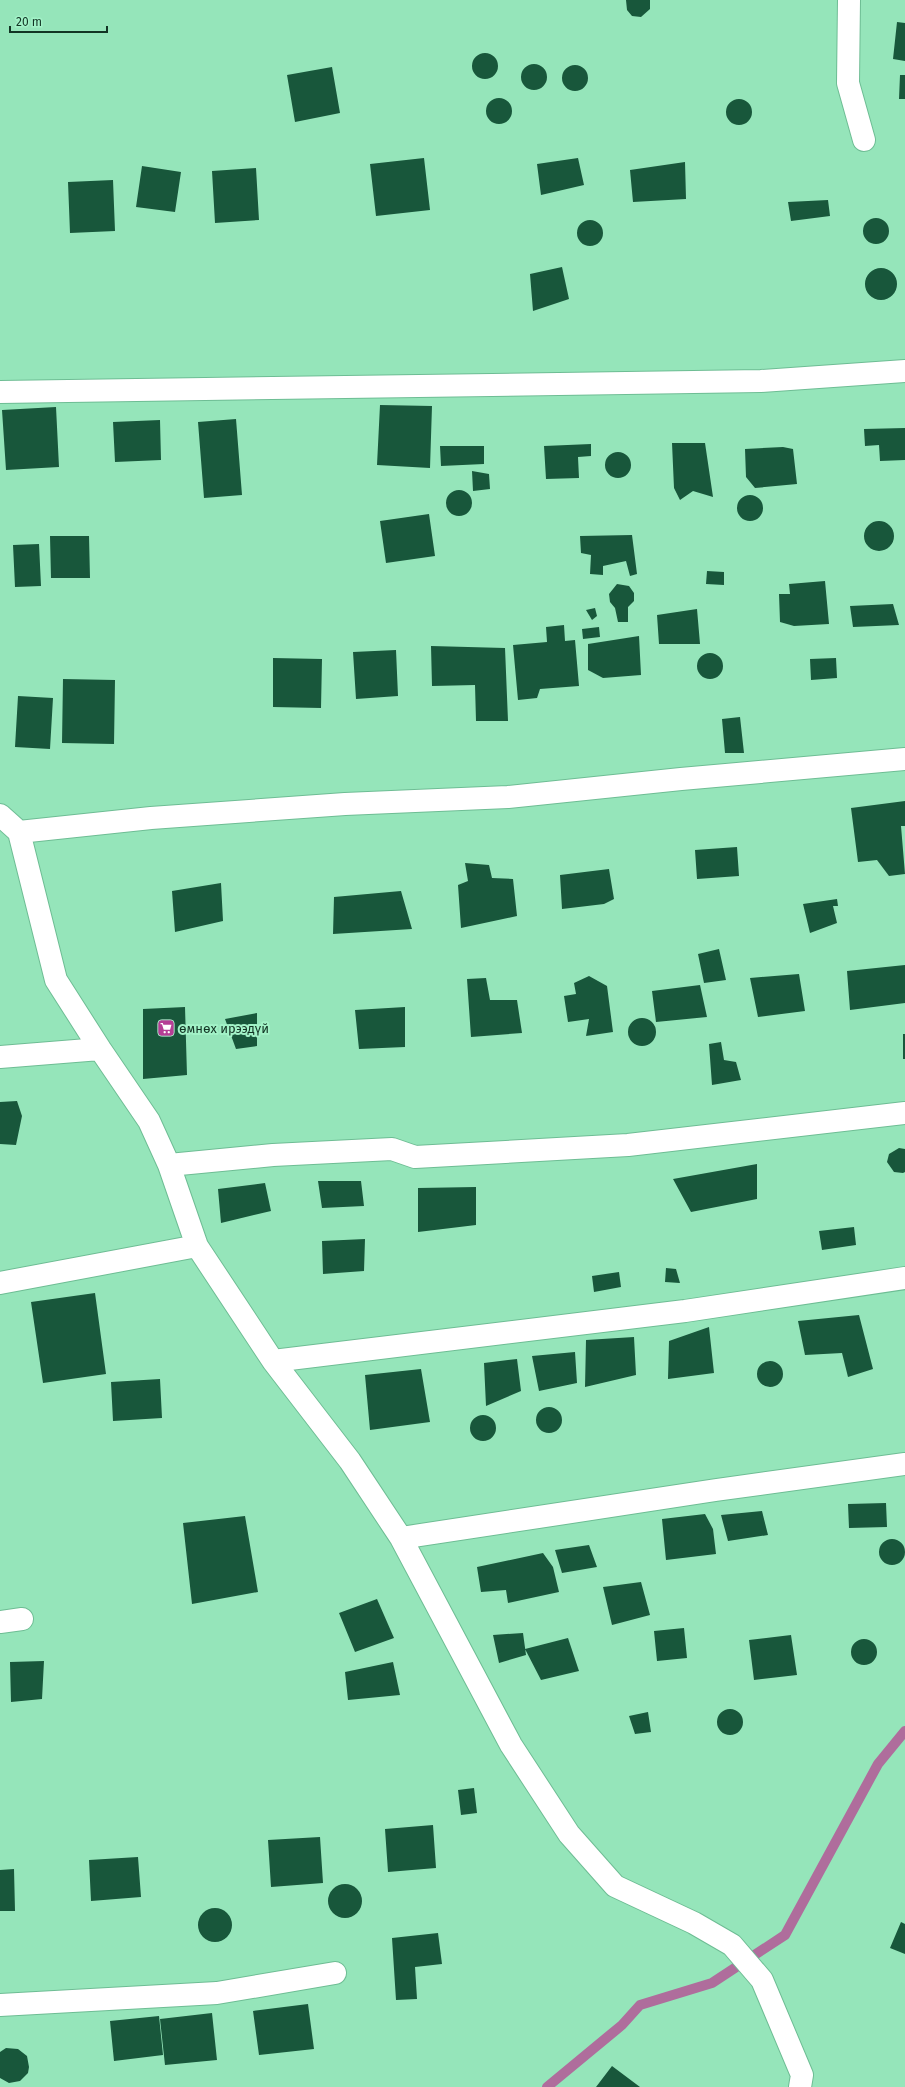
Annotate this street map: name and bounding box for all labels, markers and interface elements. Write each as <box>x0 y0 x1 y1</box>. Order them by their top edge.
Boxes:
scale bar <box>10 8 107 34</box>
text: 20 m <box>16 15 42 29</box>
supermarket icon: өмнөх ирээдүй <box>156 1018 176 1038</box>
place label: өмнөх ирээдүй <box>179 1021 269 1036</box>

